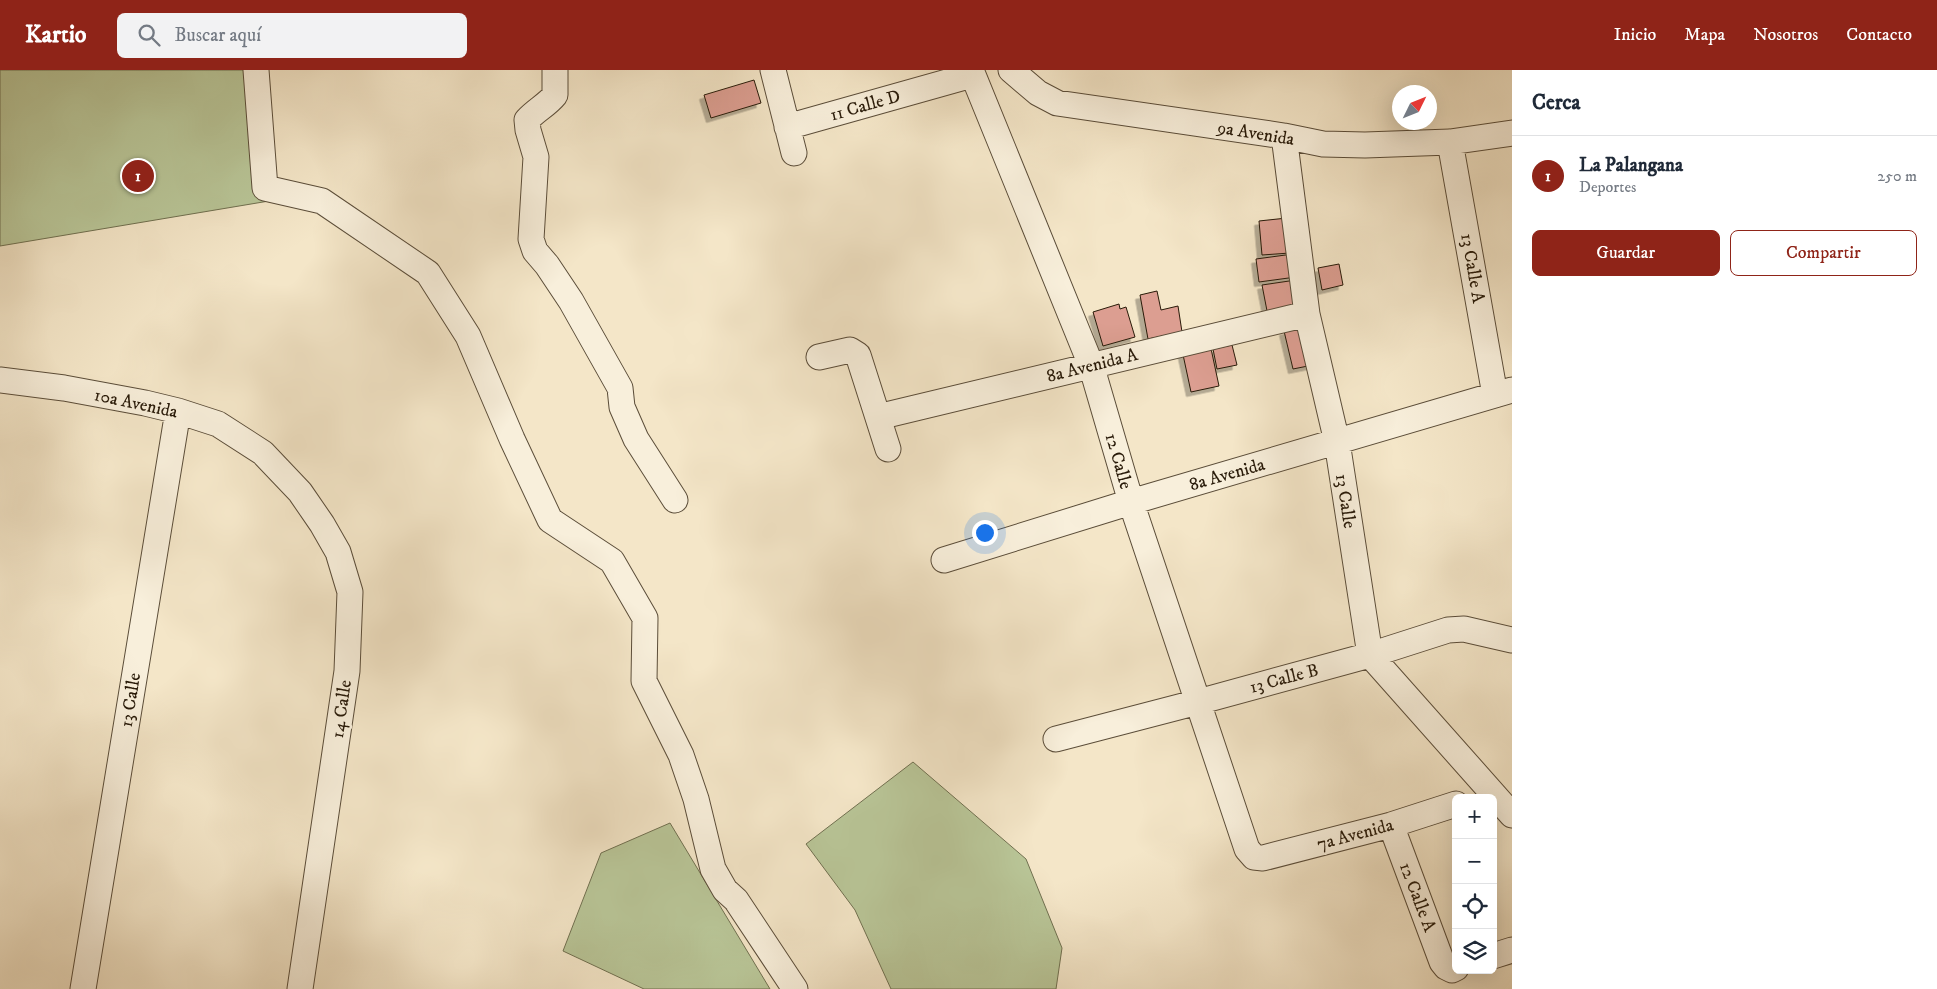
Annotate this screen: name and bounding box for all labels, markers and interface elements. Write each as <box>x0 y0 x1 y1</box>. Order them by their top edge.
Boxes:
search box <box>117 13 467 58</box>
text: Kartio <box>25 20 87 50</box>
icon: search <box>135 21 163 49</box>
text: Buscar aquí <box>175 24 261 47</box>
text: Inicio <box>1614 24 1656 46</box>
text: Mapa <box>1684 24 1725 46</box>
text: Nosotros <box>1753 24 1818 46</box>
text: Contacto <box>1846 24 1912 46</box>
street label: 11 Calle D <box>828 85 903 126</box>
north arrow <box>1392 85 1437 130</box>
text: Cerca <box>1532 90 1580 116</box>
street label: 9a Avenida <box>1215 117 1296 151</box>
text: La Palangana <box>1579 154 1683 177</box>
pin: 1 <box>122 157 154 195</box>
text: 1 <box>1545 166 1551 186</box>
text: 250 m <box>1877 166 1917 186</box>
text: Deportes <box>1579 177 1636 197</box>
button: Guardar <box>1532 230 1720 276</box>
button: Compartir <box>1730 230 1917 276</box>
street label: 13 Calle A <box>1455 232 1489 305</box>
street label: 8a Avenida A <box>1044 344 1141 388</box>
street label: 10a Avenida <box>92 384 180 424</box>
street label: 12 Calle <box>1100 431 1136 492</box>
street label: 8a Avenida <box>1187 454 1268 496</box>
street label: 13 Calle <box>1330 472 1360 530</box>
your location <box>972 520 998 546</box>
street label: 13 Calle B <box>1247 659 1321 699</box>
street label: 13 Calle <box>116 671 146 729</box>
street label: 14 Calle <box>327 679 357 740</box>
map controls <box>1452 794 1497 974</box>
button: + <box>1452 794 1497 839</box>
street label: 7a Avenida <box>1315 814 1396 856</box>
button: − <box>1452 839 1497 884</box>
street label: 12 Calle A <box>1394 860 1441 936</box>
button: locate <box>1452 884 1497 929</box>
button: layers <box>1452 929 1497 974</box>

